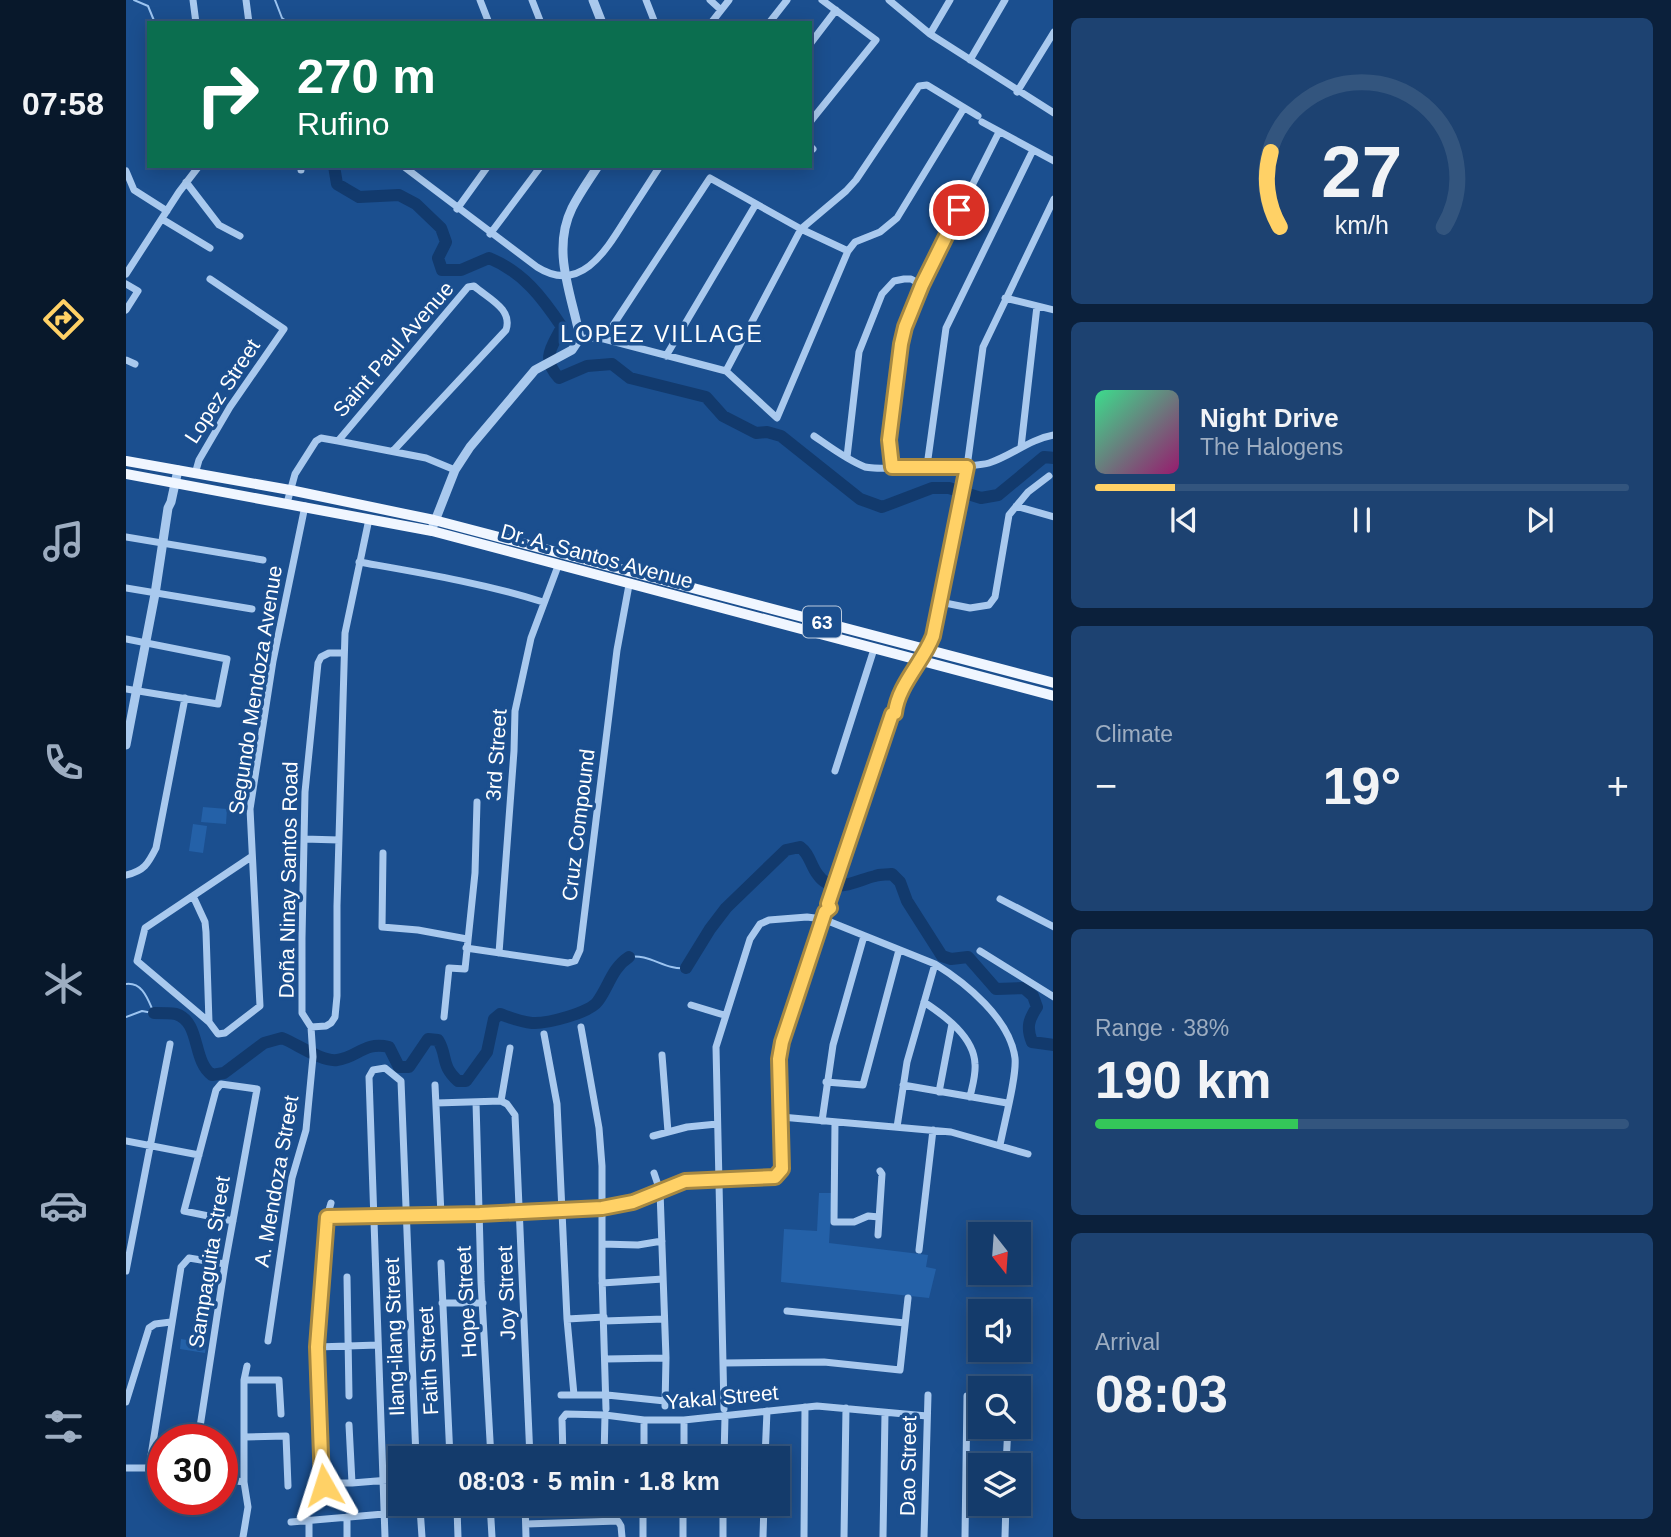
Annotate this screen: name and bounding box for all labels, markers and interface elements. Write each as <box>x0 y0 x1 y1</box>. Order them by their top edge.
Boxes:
icon: right <box>182 49 273 140</box>
text: 270 m <box>297 49 436 103</box>
text: 07:58 <box>22 86 104 122</box>
text: Rufino <box>297 106 390 142</box>
text: 27 <box>1322 131 1402 212</box>
pin <box>929 180 989 240</box>
icon: arrive <box>940 191 978 229</box>
text: km/h <box>1335 211 1389 239</box>
street label: Saint Paul Avenue <box>328 277 458 421</box>
icon: directions <box>39 295 88 344</box>
district label: LOPEZ VILLAGE <box>560 321 764 347</box>
street label: Lopez Street <box>180 335 264 447</box>
text: Night Drive <box>1200 403 1339 433</box>
text: The Halogens <box>1200 434 1343 460</box>
icon: previous <box>1165 501 1203 539</box>
icon: pause <box>1343 501 1381 539</box>
icon: next <box>1521 501 1559 539</box>
icon: music <box>39 517 88 566</box>
street label: Dr. A. Santos Avenue <box>498 519 696 593</box>
street label: Segundo Mendoza Avenue <box>224 564 286 816</box>
road number: 63 <box>803 607 841 638</box>
street label: 3rd Street <box>481 708 511 802</box>
text: Climate <box>1095 721 1173 747</box>
icon: phone <box>39 738 88 787</box>
street label: Cruz Compound <box>557 748 599 902</box>
text: 19° <box>1323 757 1401 815</box>
street label: Doña Ninay Santos Road <box>274 761 302 999</box>
text: − <box>1095 765 1117 807</box>
text: + <box>1607 765 1629 807</box>
icon: climate <box>39 959 88 1008</box>
text: Range · 38% <box>1095 1015 1229 1041</box>
text: 190 km <box>1095 1051 1271 1109</box>
street label: A. Mendoza Street <box>250 1093 302 1269</box>
street label: Sampaguita Street <box>184 1174 234 1350</box>
icon: car <box>39 1181 88 1230</box>
north arrow <box>968 1222 1031 1284</box>
map controls <box>968 1222 1031 1516</box>
street label: Hope Street <box>452 1245 480 1359</box>
street label: Joy Street <box>493 1245 519 1341</box>
street label: Ilang-ilang Street <box>380 1257 408 1417</box>
button: sound <box>968 1299 1031 1362</box>
street label: Faith Street <box>414 1306 442 1416</box>
text: Arrival <box>1095 1329 1160 1355</box>
text: 08:03 <box>1095 1365 1228 1423</box>
button: search <box>968 1376 1031 1439</box>
street label: Yakal Street <box>665 1381 779 1413</box>
icon: filters <box>39 1402 88 1451</box>
street label: Dao Street <box>896 1415 920 1516</box>
speed limit sign: 30 <box>147 1424 238 1515</box>
position arrow <box>287 1448 361 1522</box>
button: layers <box>968 1453 1031 1516</box>
text: 08:03 · 5 min · 1.8 km <box>458 1466 720 1496</box>

